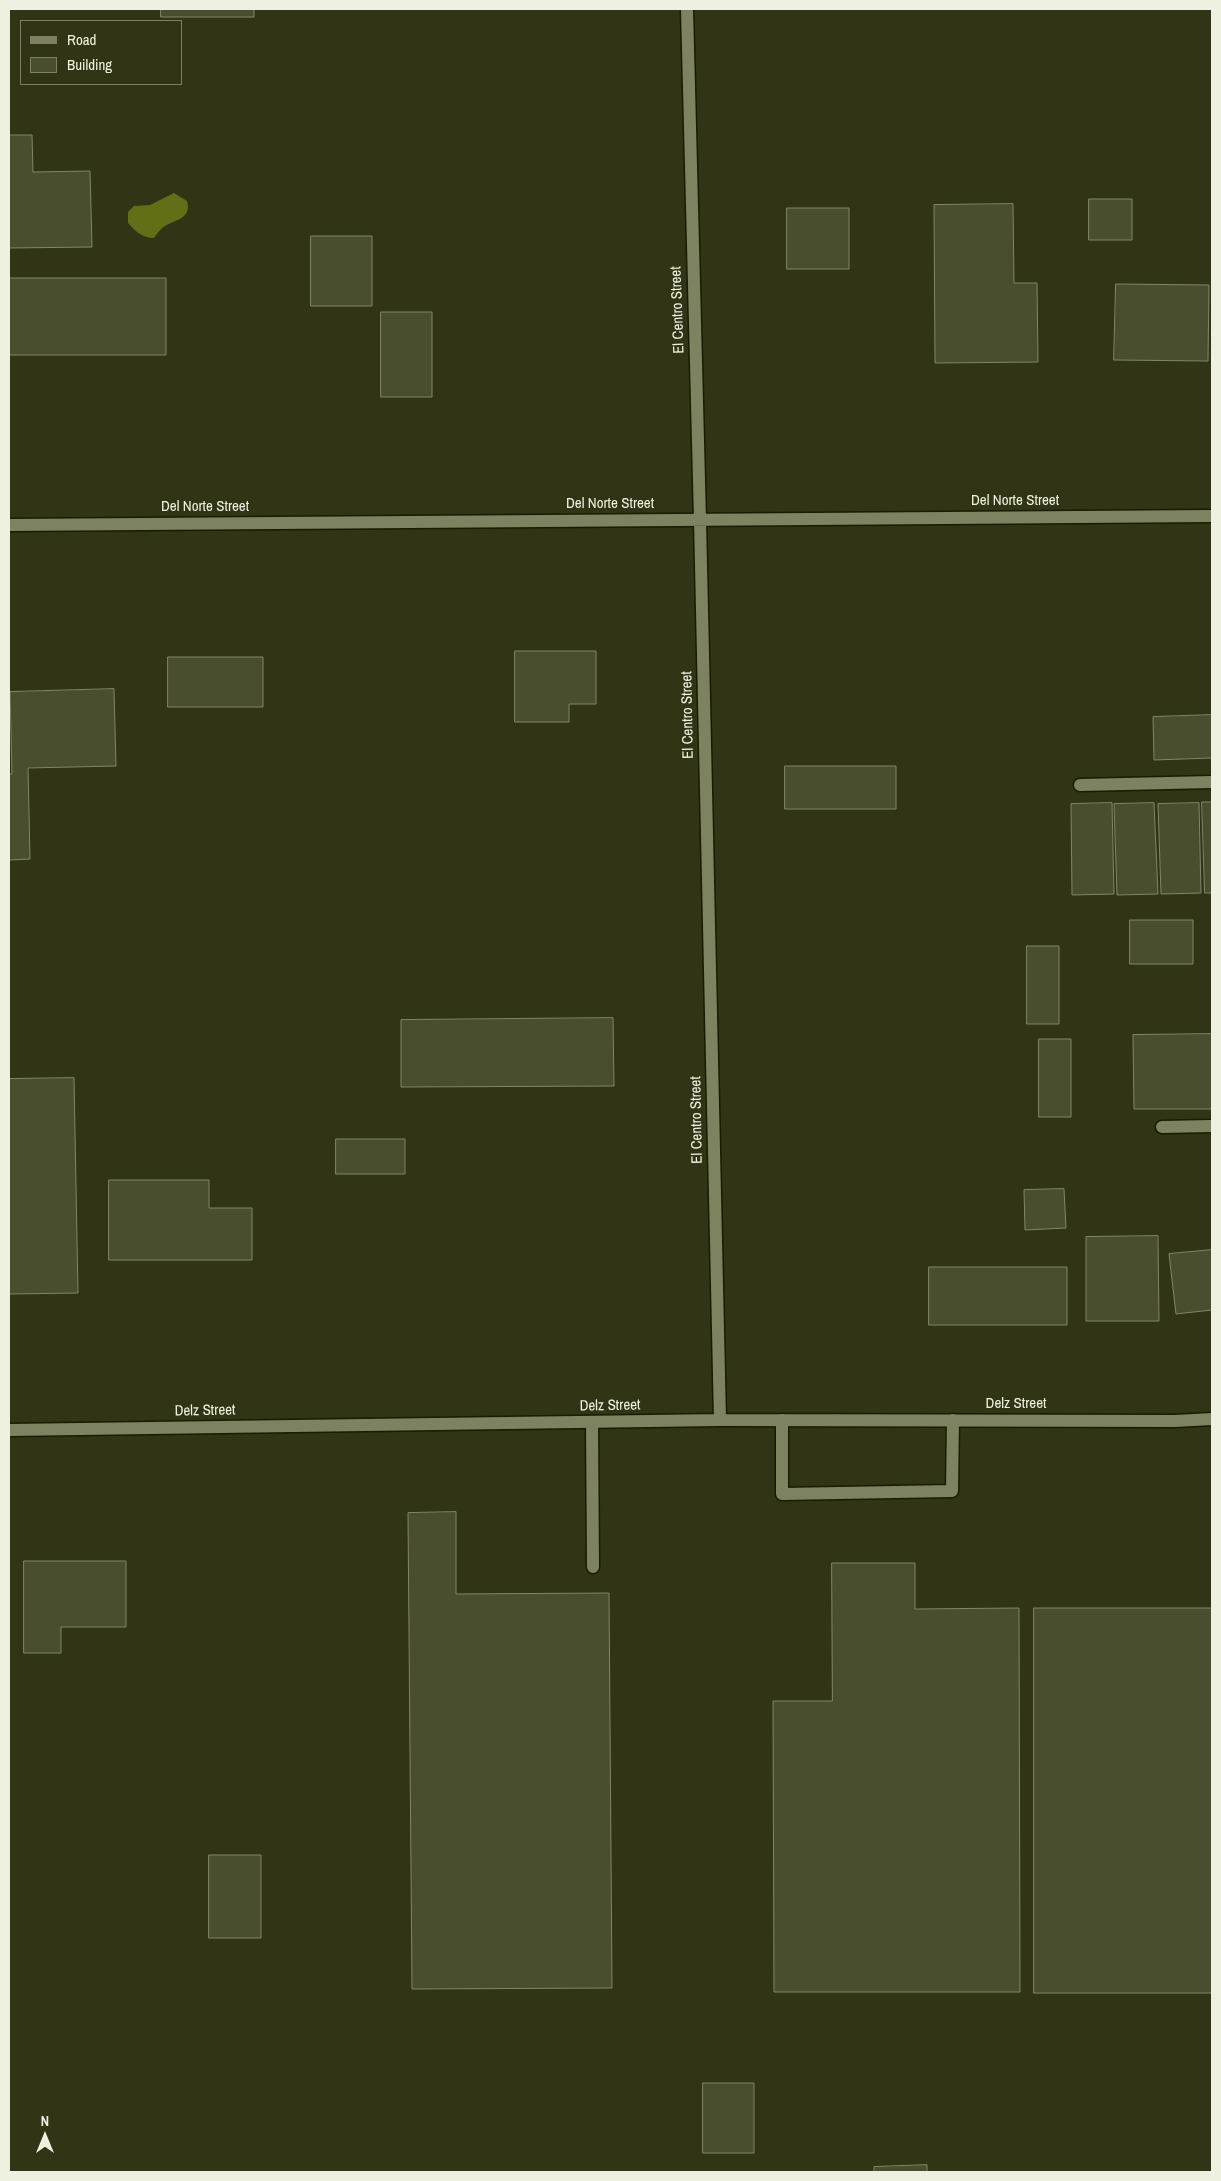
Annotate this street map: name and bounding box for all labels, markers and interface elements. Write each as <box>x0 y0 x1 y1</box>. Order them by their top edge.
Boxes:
legend <box>20 20 182 85</box>
text: Road <box>67 29 96 50</box>
text: Building <box>67 54 112 75</box>
street label: El Centro Street <box>667 266 689 354</box>
street label: Del Norte Street <box>971 492 1059 510</box>
street label: Del Norte Street <box>566 495 654 513</box>
street label: Del Norte Street <box>161 498 249 516</box>
street label: El Centro Street <box>678 671 698 759</box>
street label: El Centro Street <box>687 1076 707 1164</box>
street label: Delz Street <box>986 1395 1046 1413</box>
street label: Delz Street <box>579 1396 641 1416</box>
street label: Delz Street <box>174 1401 236 1421</box>
north arrow <box>20 2111 70 2161</box>
text: N <box>41 2112 49 2130</box>

